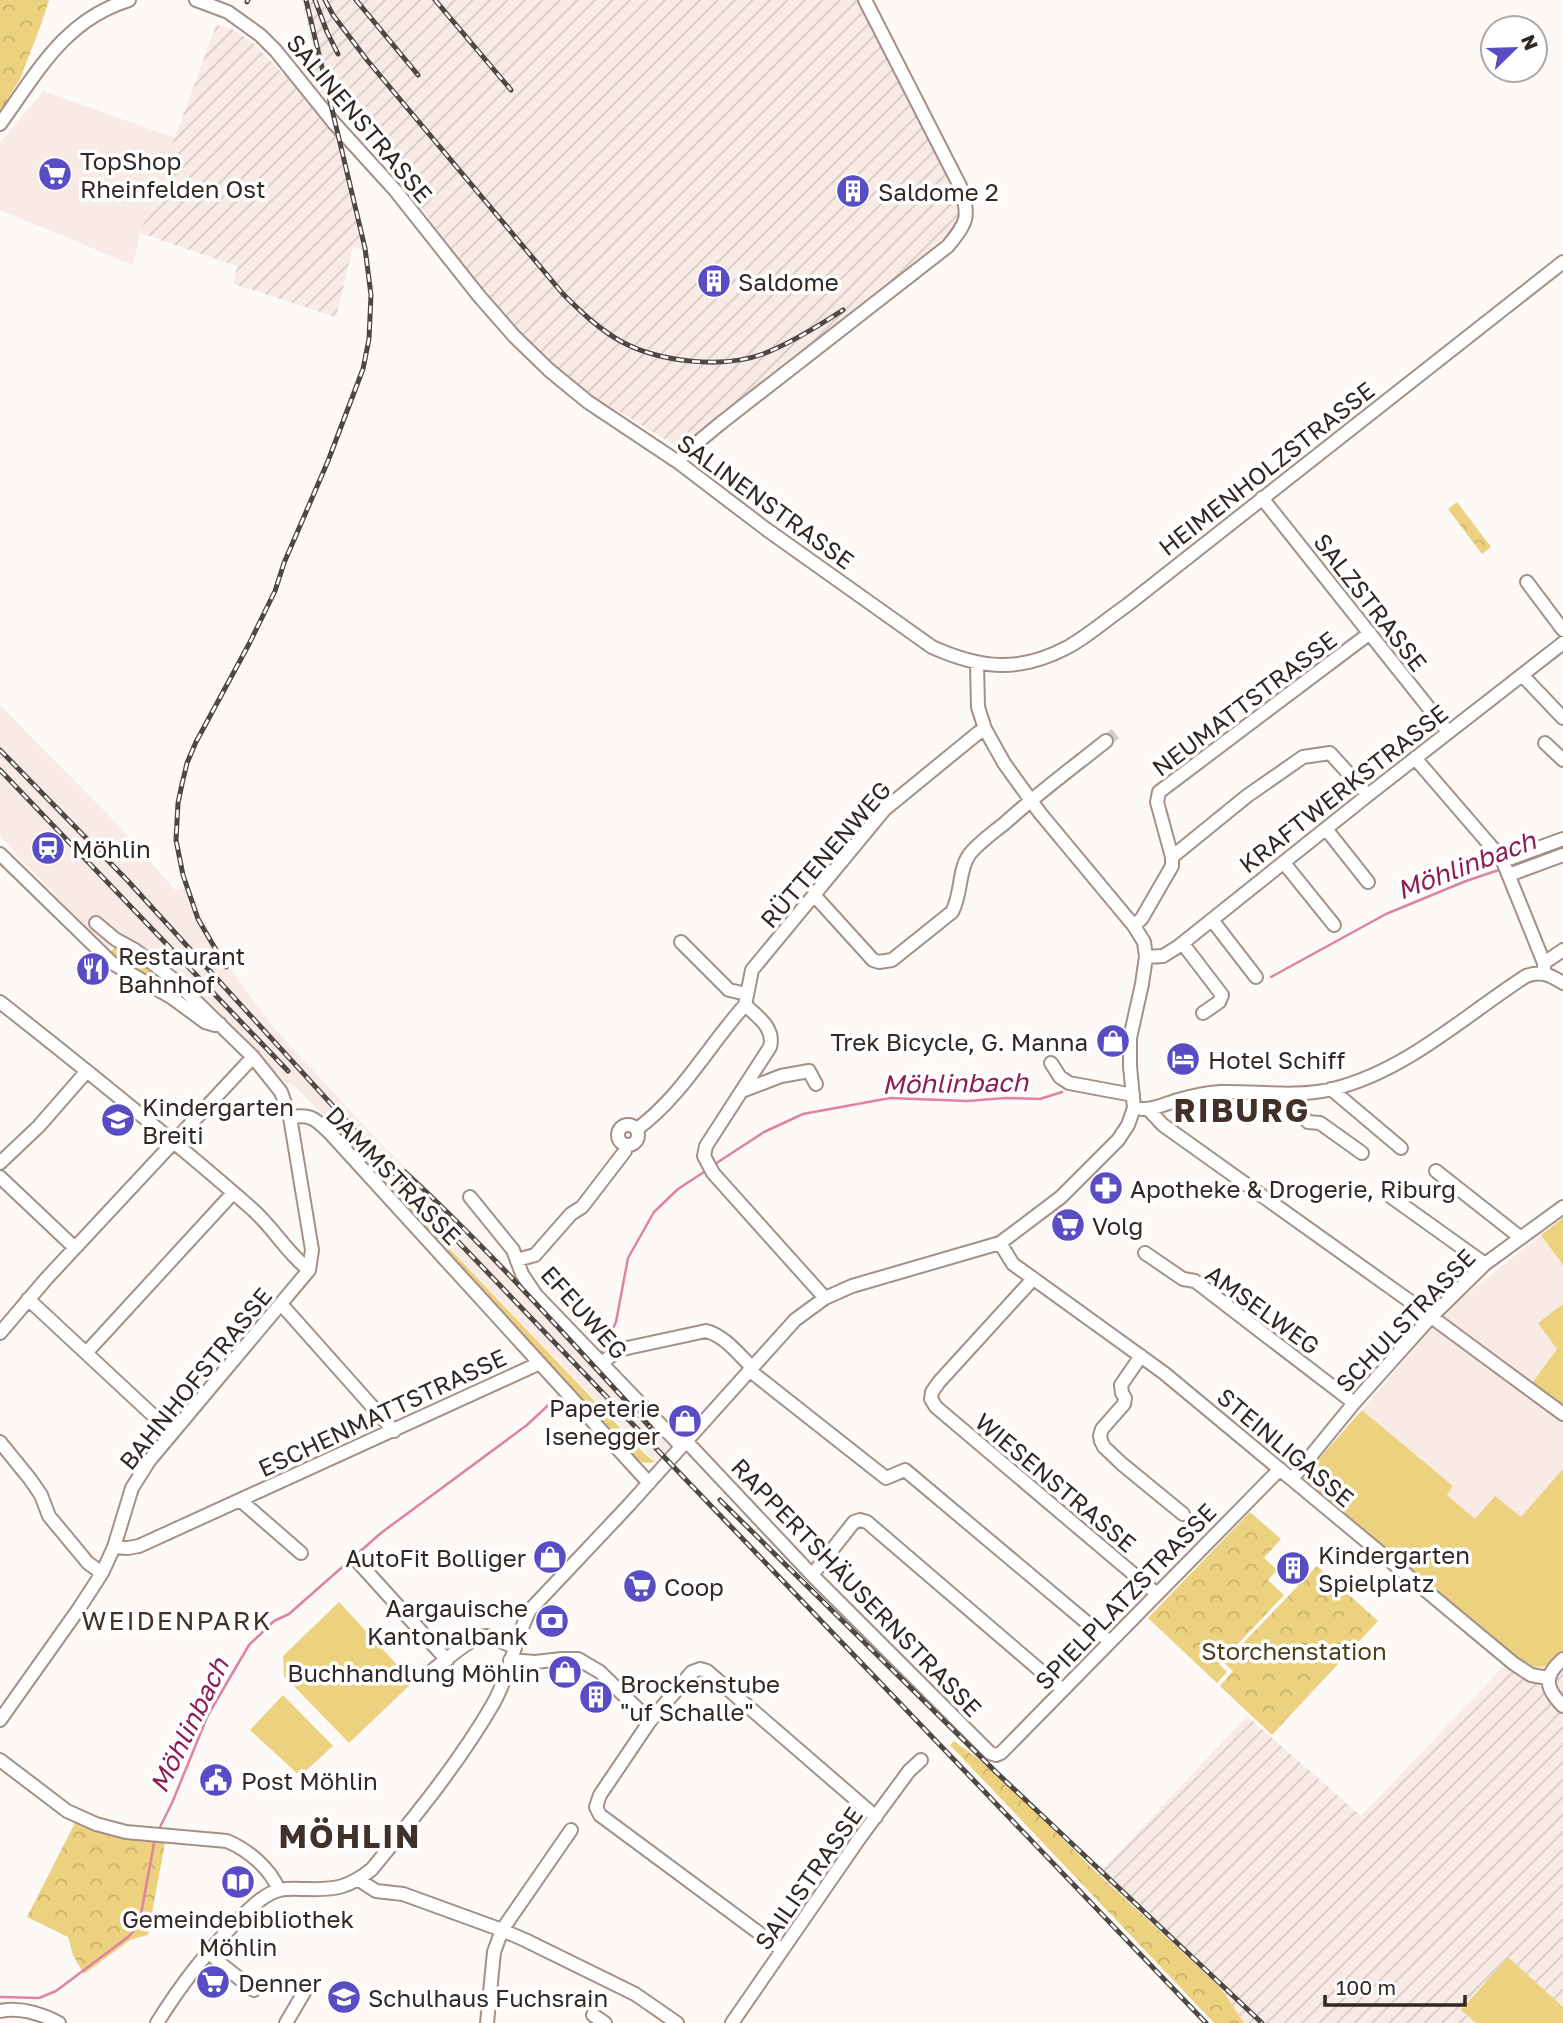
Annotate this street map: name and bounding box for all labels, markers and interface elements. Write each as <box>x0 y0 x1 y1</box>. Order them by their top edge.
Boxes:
north arrow <box>1479 14 1549 84</box>
street label: SALINENSTRASSE <box>281 28 439 208</box>
text: N <box>1517 31 1544 53</box>
place label: TopShop Rheinfelden Ost <box>80 146 266 203</box>
supermarket icon: TopShop Rheinfelden Ost <box>36 155 74 193</box>
building icon: Saldome 2 <box>834 172 872 210</box>
place label: Saldome 2 <box>878 177 999 206</box>
building icon: Saldome <box>695 262 733 300</box>
place label: Saldome <box>738 267 839 296</box>
street label: HEIMENHOLZSTRASSE <box>1152 375 1380 561</box>
street label: SALINENSTRASSE <box>672 427 860 575</box>
street label: SALZSTRASSE <box>1308 527 1434 677</box>
street label: NEUMATTSTRASSE <box>1146 624 1342 782</box>
street label: KRAFTWERKSTRASSE <box>1233 697 1453 879</box>
street label: RÜTTENENWEG <box>754 775 896 933</box>
water label: Möhlinbach <box>1392 824 1541 906</box>
station icon: Möhlin <box>29 829 67 867</box>
place label: Möhlin <box>72 834 151 863</box>
place label: Restaurant Bahnhof <box>118 941 245 998</box>
restaurant icon: Restaurant Bahnhof <box>74 950 112 988</box>
shop icon: Trek Bicycle, G. Manna <box>1094 1022 1132 1060</box>
place label: Trek Bicycle, G. Manna <box>831 1027 1088 1056</box>
hotel icon: Hotel Schiff <box>1164 1040 1202 1078</box>
place label: Hotel Schiff <box>1208 1045 1345 1074</box>
water label: Möhlinbach <box>882 1066 1029 1100</box>
district label: RIBURG <box>1174 1091 1310 1129</box>
place label: Kindergarten Breiti <box>142 1092 294 1149</box>
street label: DAMMSTRASSE <box>321 1100 467 1250</box>
school or university icon: Kindergarten Breiti <box>99 1101 137 1139</box>
pharmacy icon: Apotheke & Drogerie, Riburg <box>1087 1169 1125 1207</box>
place label: Apotheke & Drogerie, Riburg <box>1130 1174 1456 1203</box>
supermarket icon: Volg <box>1049 1206 1087 1244</box>
place label: Volg <box>1092 1211 1143 1240</box>
street label: SCHULSTRASSE <box>1329 1242 1481 1398</box>
street label: AMSELWEG <box>1200 1258 1326 1360</box>
street label: EFEUWEG <box>536 1259 634 1365</box>
street label: BAHNHOFSTRASSE <box>113 1281 277 1475</box>
street label: ESCHENMATTSTRASSE <box>253 1342 511 1482</box>
street label: STEINLIGASSE <box>1212 1381 1360 1513</box>
place label: Papeterie Isenegger <box>544 1393 660 1450</box>
shop icon: Papeterie Isenegger <box>666 1402 704 1440</box>
street label: WIESENSTRASSE <box>970 1406 1142 1558</box>
street label: RAPPERTSHÄUSERNSTRASSE <box>726 1452 988 1722</box>
street label: SPIELPLATZSTRASSE <box>1029 1497 1221 1695</box>
shop icon: AutoFit Bolliger <box>531 1538 569 1576</box>
place label: Kindergarten Spielplatz <box>1318 1540 1470 1597</box>
place label: AutoFit Bolliger <box>345 1543 526 1572</box>
building icon: Kindergarten Spielplatz <box>1274 1549 1312 1587</box>
supermarket icon: Coop <box>621 1567 659 1605</box>
place label: Coop <box>664 1572 724 1601</box>
place label: Aargauische Kantonalbank <box>367 1593 528 1650</box>
bank icon: Aargauische Kantonalbank <box>533 1602 571 1640</box>
district label: WEIDENPARK <box>82 1605 272 1636</box>
park label: Storchenstation <box>1201 1636 1387 1665</box>
water label: Möhlinbach <box>143 1652 235 1797</box>
shop icon: Buchhandlung Möhlin <box>546 1653 584 1691</box>
place label: Buchhandlung Möhlin <box>287 1658 540 1687</box>
place label: Brockenstube "uf Schalle" <box>620 1669 780 1726</box>
building icon: Brockenstube "uf Schalle" <box>577 1678 615 1716</box>
public building icon: Post Möhlin <box>197 1761 235 1799</box>
place label: Post Möhlin <box>241 1766 378 1795</box>
street label: SAILISTRASSE <box>748 1801 868 1955</box>
district label: MÖHLIN <box>279 1817 421 1855</box>
library icon: Gemeindebibliothek Möhlin <box>219 1863 257 1901</box>
place label: Gemeindebibliothek Möhlin <box>122 1904 354 1961</box>
supermarket icon: Denner <box>194 1963 232 2001</box>
scale bar <box>1325 1964 1465 2008</box>
place label: Denner <box>238 1968 322 1997</box>
text: 100 m <box>1336 1974 1396 2000</box>
school or university icon: Schulhaus Fuchsrain <box>325 1978 363 2016</box>
place label: Schulhaus Fuchsrain <box>368 1983 608 2012</box>

